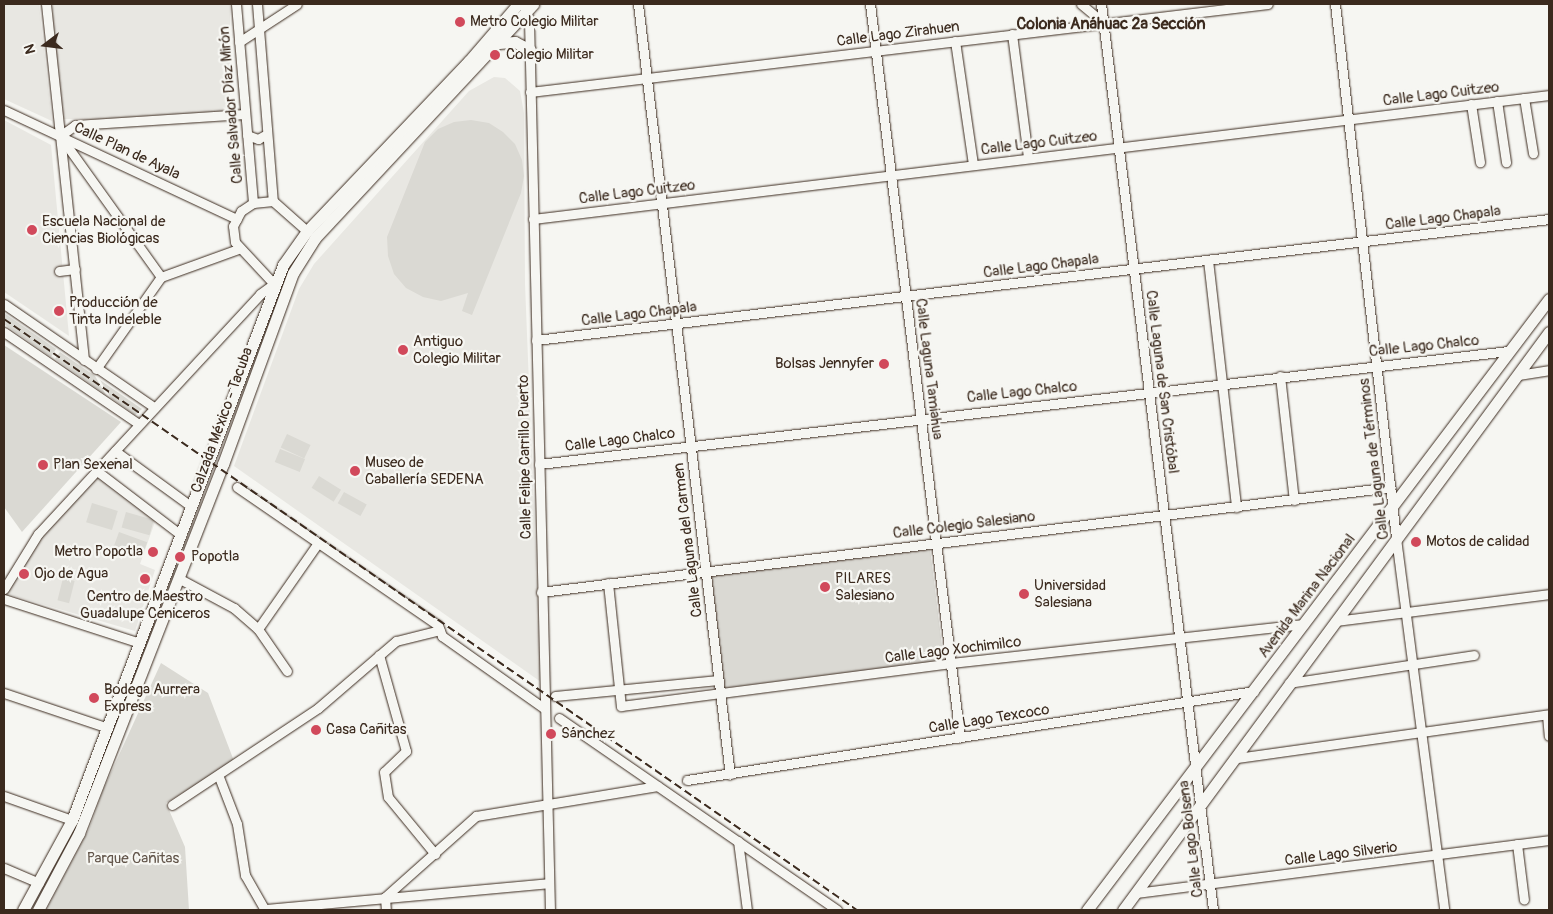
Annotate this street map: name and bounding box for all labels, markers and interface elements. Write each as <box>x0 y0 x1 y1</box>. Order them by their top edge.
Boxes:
place label: Metro Colegio Militar <box>470 13 598 31</box>
district label: Colonia Anáhuac 2ª Sección <box>1016 14 1206 34</box>
marker: Metro Colegio Militar <box>454 16 466 28</box>
street label: Calle Lago Zirahuen <box>836 18 960 50</box>
north arrow <box>20 20 70 70</box>
street label: Calle Salvador Díaz Mirón <box>215 26 247 184</box>
text: N <box>21 42 39 56</box>
place label: Colegio Militar <box>506 46 594 64</box>
marker: Colegio Militar <box>488 48 502 62</box>
street label: Calle Lago Cuitzeo <box>1382 78 1500 110</box>
street label: Calle Plan de Ayala <box>71 118 183 184</box>
street label: Calle Lago Cuitzeo <box>980 127 1098 159</box>
street label: Calle Lago Cuitzeo <box>578 176 696 208</box>
street label: Calle Lago Chapala <box>1384 202 1502 234</box>
place label: Escuela Nacional de Ciencias Biológicas <box>42 212 165 247</box>
marker: Escuela Nacional de Ciencias Biológicas <box>26 224 38 236</box>
street label: Calle Lago Chapala <box>982 250 1100 282</box>
street label: Calle Laguna de San Cristóbal <box>1142 289 1182 475</box>
place label: Producción de Tinta Indeleble <box>69 293 161 328</box>
street label: Calle Laguna Tamiahua <box>911 297 947 441</box>
street label: Calle Lago Chapala <box>580 298 698 330</box>
marker: Producción de Tinta Indeleble <box>53 305 65 317</box>
street label: Calle Lago Chalco <box>1368 331 1480 361</box>
place label: Antiguo Colegio Militar <box>413 332 501 367</box>
marker: Antiguo Colegio Militar <box>397 344 409 356</box>
street label: Calzada México - Tacuba <box>187 345 257 495</box>
place label: Bolsas Jennyfer <box>775 355 874 373</box>
marker: Bolsas Jennyfer <box>878 358 890 370</box>
street label: Calle Felipe Carrillo Puerto <box>515 375 535 539</box>
street label: Calle Lago Chalco <box>966 377 1078 407</box>
street label: Calle Laguna de Términos <box>1355 377 1393 541</box>
street label: Calle Lago Chalco <box>564 424 676 456</box>
place label: Museo de Caballería SEDENA <box>365 453 484 488</box>
place label: Plan Sexenal <box>53 456 133 474</box>
marker: Plan Sexenal <box>37 459 49 471</box>
street label: Calle Laguna del Carmen <box>670 462 706 618</box>
marker: Museo de Caballería SEDENA <box>349 465 361 477</box>
street label: Calle Colegio Salesiano <box>892 507 1036 543</box>
street label: Avenida Marina Nacional <box>1255 531 1359 661</box>
place label: Motos de calidad <box>1426 533 1530 551</box>
marker: Motos de calidad <box>1410 536 1422 548</box>
place label: Metro Popotla <box>54 543 143 561</box>
marker: Metro Popotla <box>147 546 159 558</box>
place label: Popotla <box>191 548 239 566</box>
marker: Popotla <box>173 550 187 564</box>
place label: Ojo de Agua <box>34 565 108 583</box>
marker: Ojo de Agua <box>18 568 30 580</box>
place label: PILARES Salesiano <box>835 569 894 604</box>
marker: Centro de Maestro Guadalupe Ceniceros <box>139 573 151 585</box>
place label: Universidad Salesiana <box>1034 576 1106 611</box>
marker: PILARES Salesiano <box>819 581 831 593</box>
place label: Centro de Maestro Guadalupe Ceniceros <box>80 587 210 622</box>
marker: Universidad Salesiana <box>1018 588 1030 600</box>
street label: Calle Lago Xochimilco <box>884 633 1022 667</box>
place label: Bodega Aurrera Express <box>104 680 200 715</box>
marker: Bodega Aurrera Express <box>88 692 100 704</box>
street label: Calle Lago Texcoco <box>927 701 1051 737</box>
place label: Casa Cañitas <box>326 721 406 739</box>
marker: Casa Cañitas <box>310 724 322 736</box>
place label: Sánchez <box>561 725 615 743</box>
marker: Sánchez <box>545 728 557 740</box>
street label: Calle Lago Bolsena <box>1175 779 1207 899</box>
street label: Calle Lago Silverio <box>1284 838 1398 870</box>
park label: Parque Cañitas <box>87 850 179 868</box>

